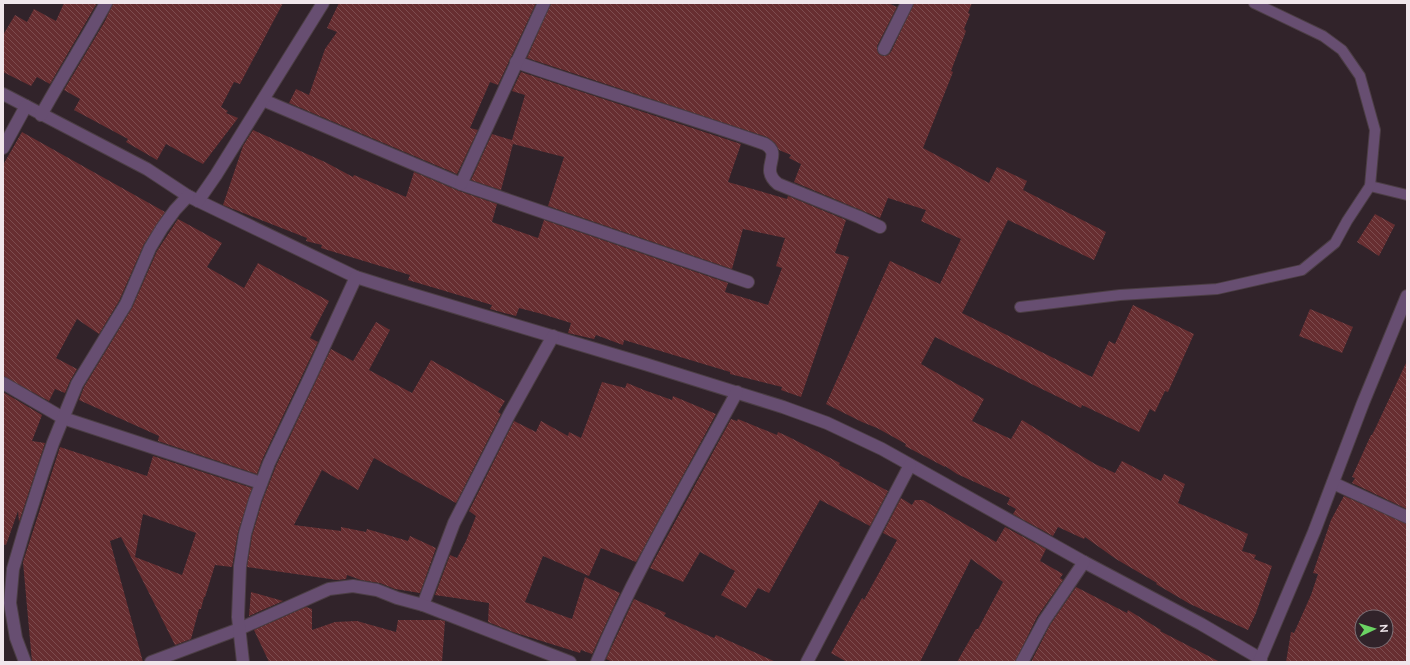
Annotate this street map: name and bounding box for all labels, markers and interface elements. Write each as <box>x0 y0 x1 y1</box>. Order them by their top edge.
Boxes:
north arrow <box>1354 609 1394 649</box>
text: N <box>1377 624 1391 633</box>

